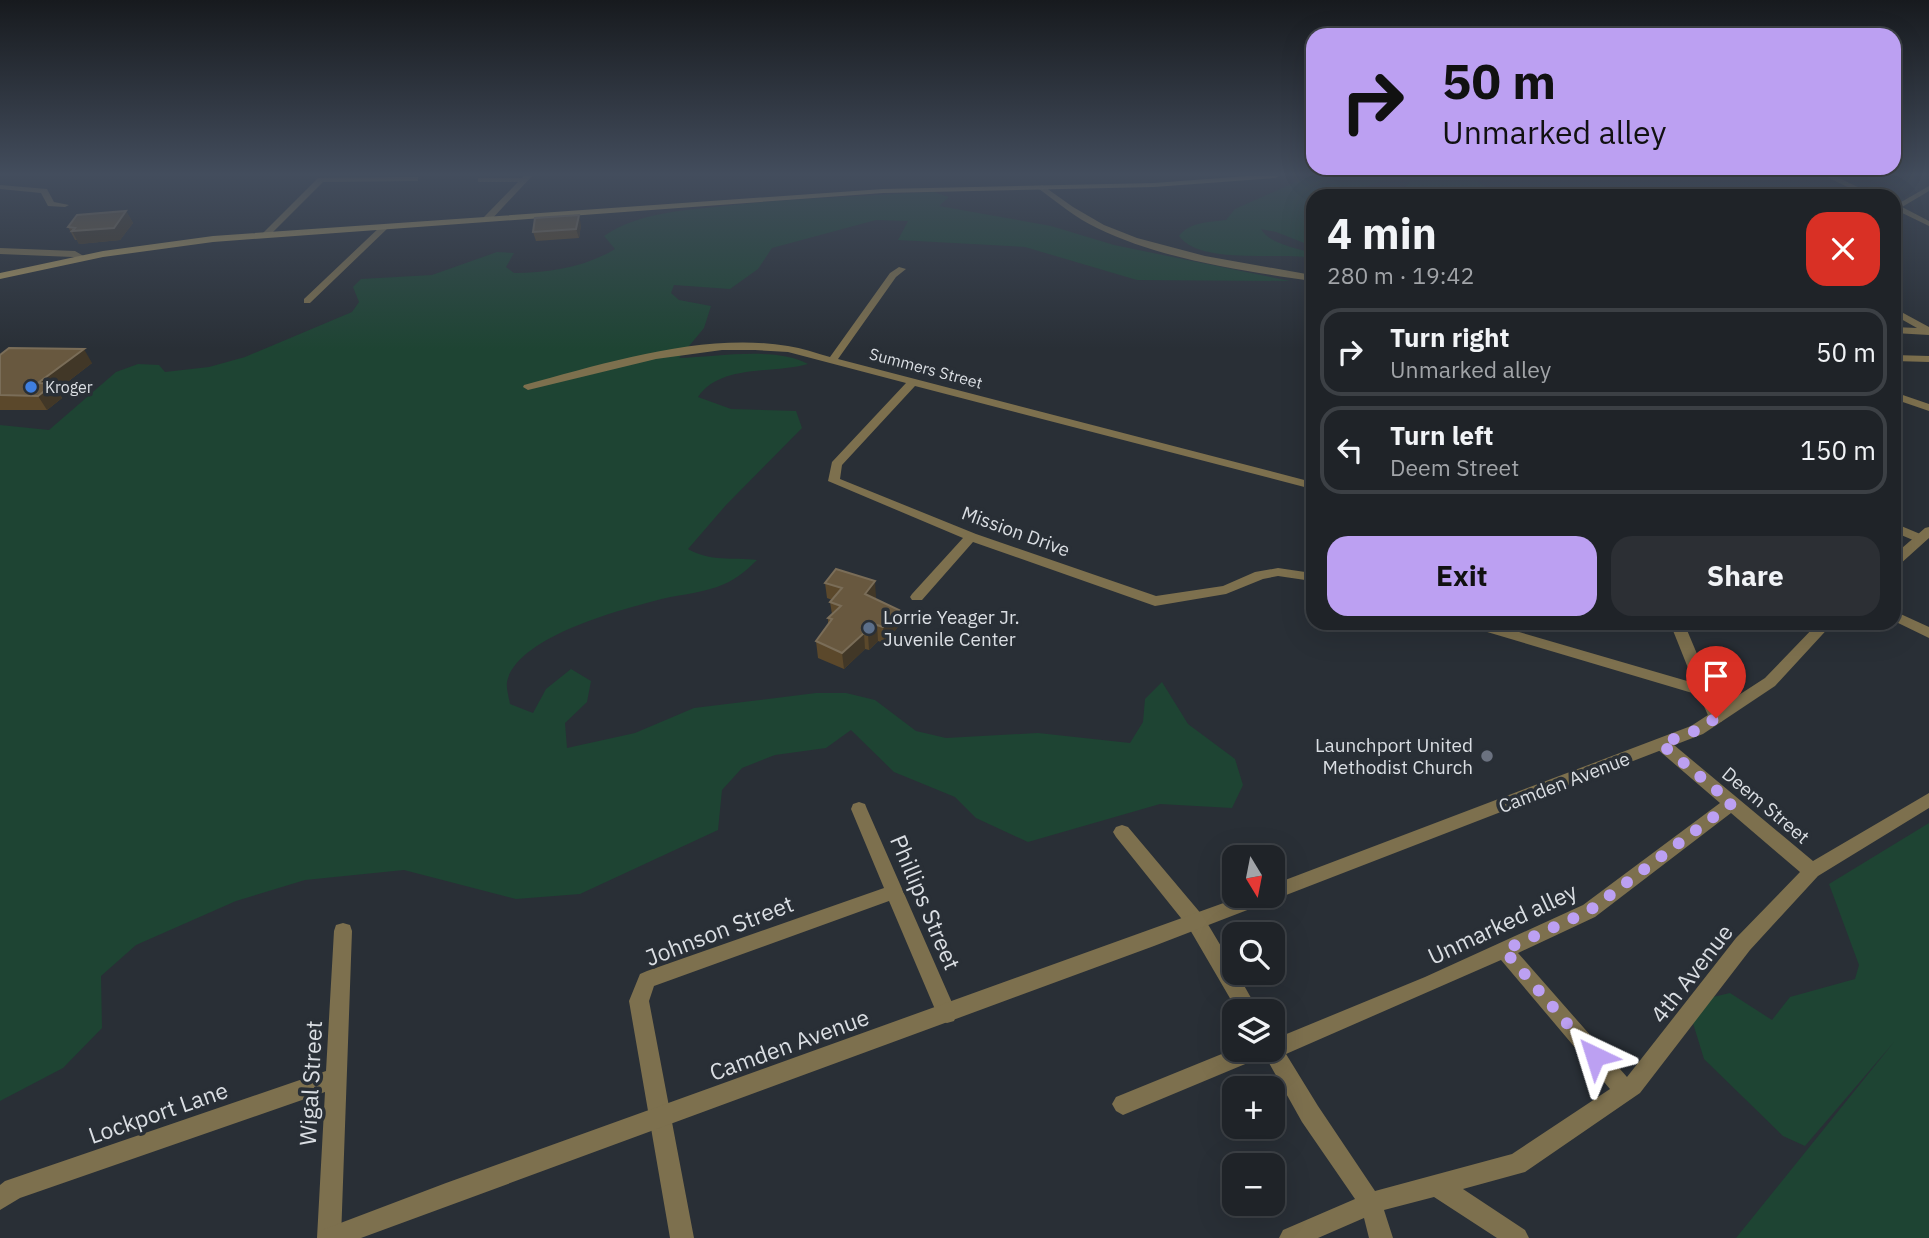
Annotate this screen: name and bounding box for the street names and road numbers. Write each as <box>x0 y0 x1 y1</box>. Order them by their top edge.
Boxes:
street label: Summers Street <box>867 343 985 393</box>
street label: Mission Drive <box>959 500 1073 562</box>
street label: Camden Avenue <box>1495 746 1633 818</box>
street label: Deem Street <box>1717 761 1815 849</box>
street label: Phillips Street <box>884 830 968 974</box>
street label: Unmarked alley <box>1423 875 1582 971</box>
street label: Johnson Street <box>641 888 797 972</box>
street label: 4th Avenue <box>1643 918 1739 1028</box>
street label: Camden Avenue <box>705 1001 873 1087</box>
street label: Wigal Street <box>292 1020 328 1146</box>
street label: Lockport Lane <box>84 1074 232 1150</box>

